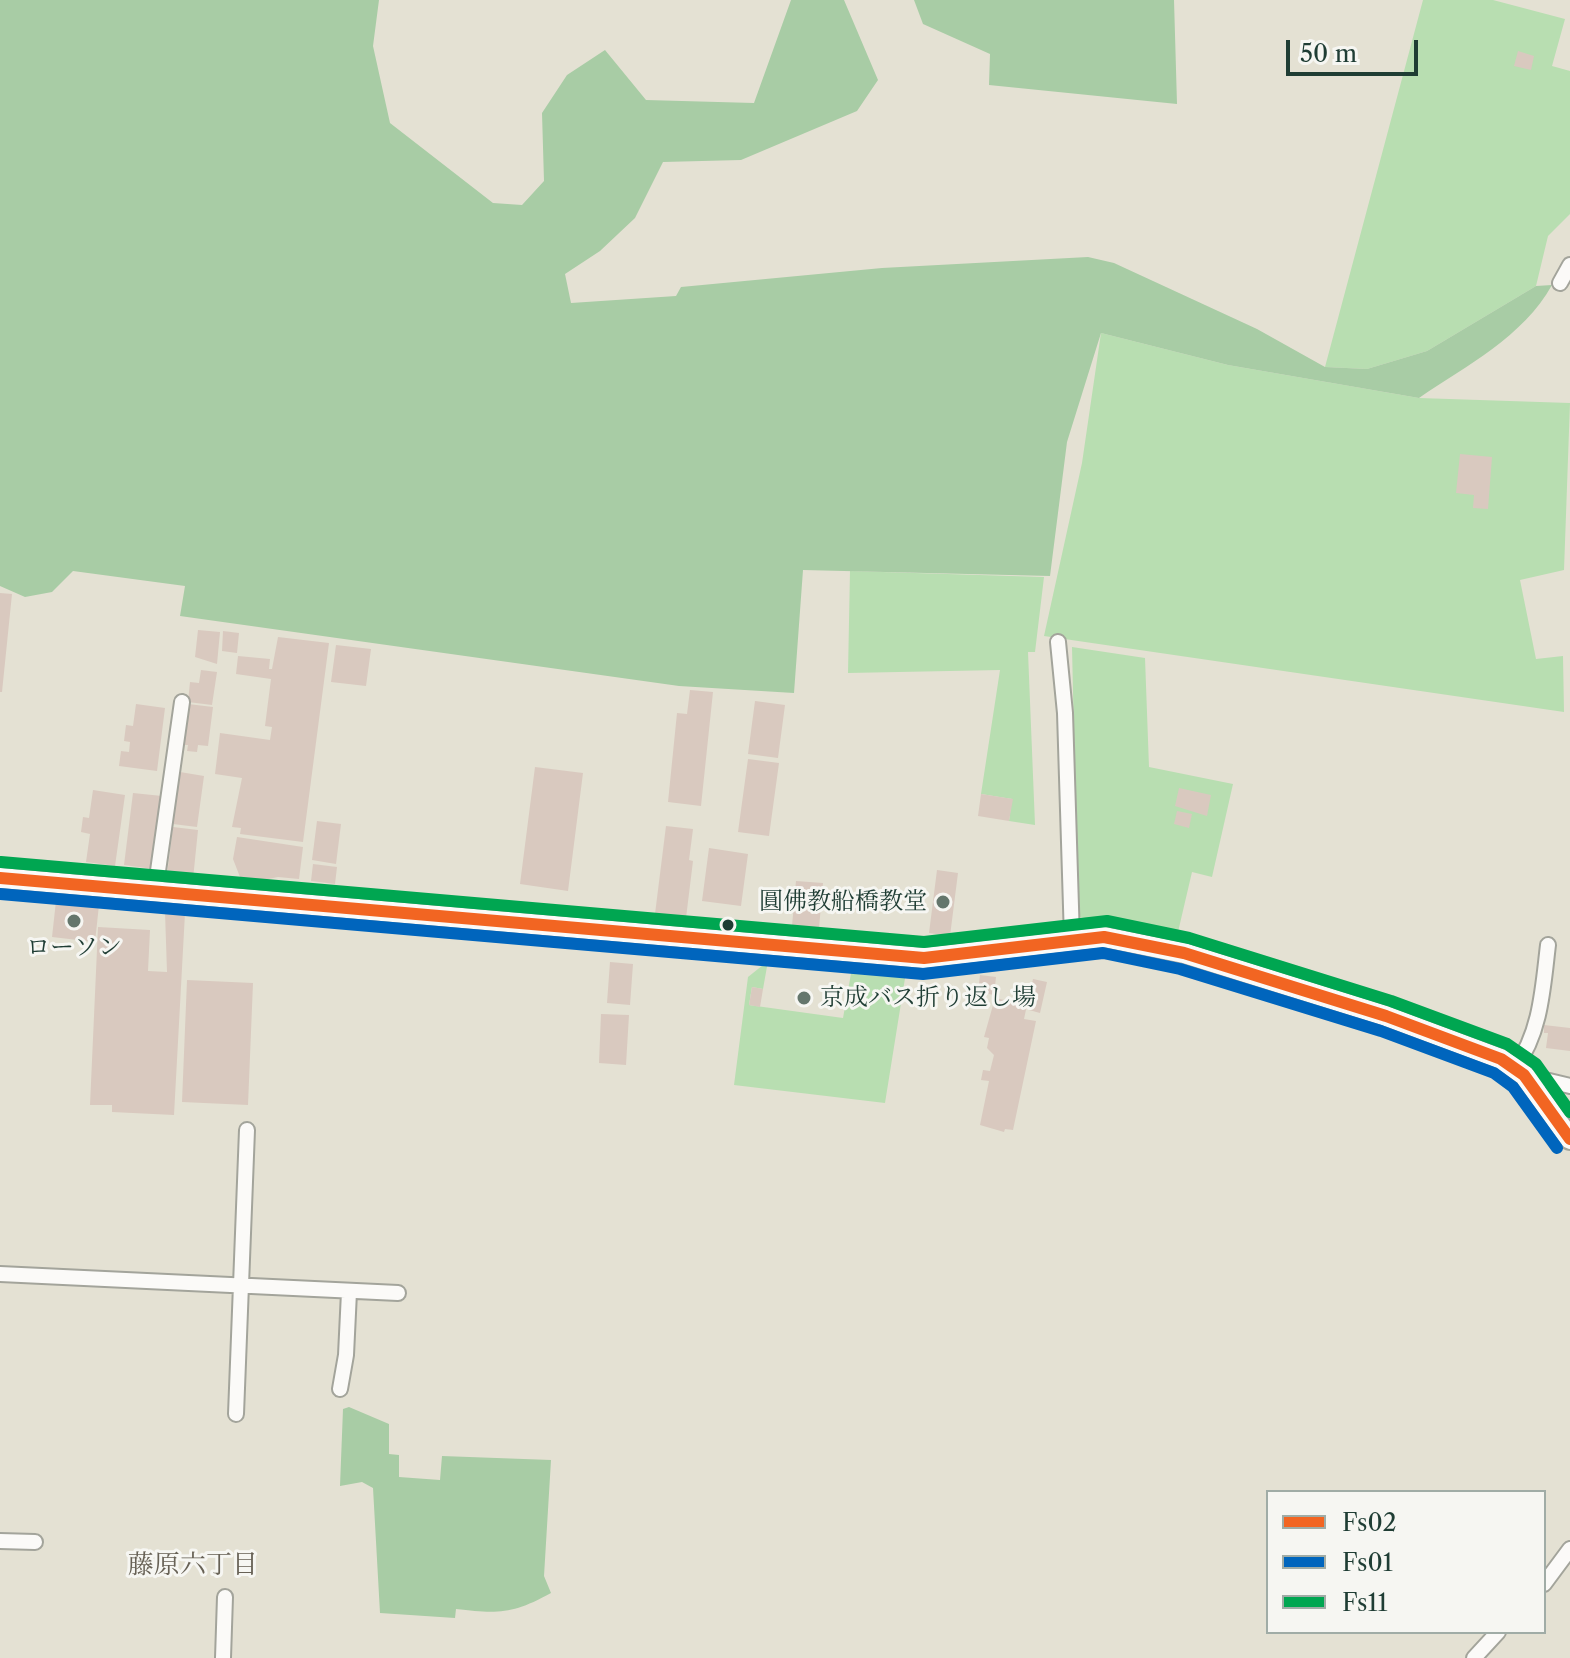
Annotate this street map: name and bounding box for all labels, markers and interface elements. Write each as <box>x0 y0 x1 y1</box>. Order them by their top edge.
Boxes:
scale bar <box>1290 24 1422 74</box>
text: 50 m <box>1300 39 1357 68</box>
place label: 圓佛教船橋教堂 <box>759 888 927 916</box>
marker: 圓佛教船橋教堂 <box>934 893 952 911</box>
marker: ローソン <box>65 912 83 930</box>
unlabelled marker <box>720 917 736 933</box>
place label: ローソン <box>26 934 122 962</box>
place label: 京成バス折り返し場 <box>820 984 1036 1012</box>
marker: 京成バス折り返し場 <box>795 989 813 1007</box>
legend <box>1266 1490 1546 1634</box>
text: Fs02 <box>1342 1508 1396 1537</box>
text: Fs01 <box>1342 1548 1393 1577</box>
district label: 藤原六丁目 <box>128 1549 258 1581</box>
text: Fs11 <box>1342 1588 1388 1617</box>

